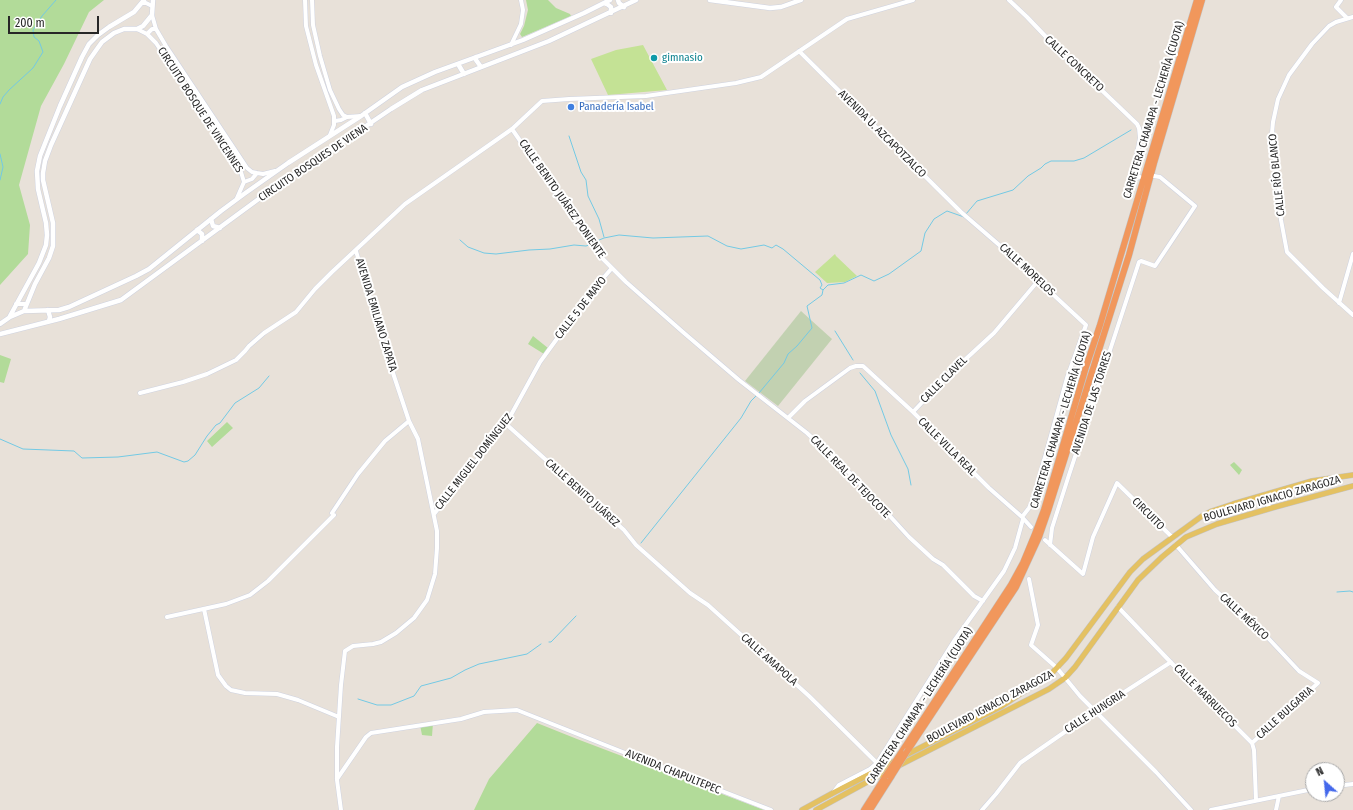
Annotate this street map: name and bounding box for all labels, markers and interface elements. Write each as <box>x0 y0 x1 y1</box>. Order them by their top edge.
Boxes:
scale bar <box>10 8 101 34</box>
text: 200 m <box>15 16 45 30</box>
street label: CARRETERA CHAMAPA - LECHERÍA (CUOTA) <box>1121 20 1187 200</box>
street label: CALLE CONCRETO <box>1042 33 1106 95</box>
street label: CIRCUITO BOSQUE DE VINCENNES <box>154 45 246 175</box>
place label: gimnasio <box>662 51 703 65</box>
marker: gimnasio <box>649 53 659 63</box>
street label: AVENIDA U. AZCAPOTZALCO <box>835 87 929 181</box>
place label: Panadería Isabel <box>579 100 654 114</box>
marker: Panadería Isabel <box>566 102 576 112</box>
street label: CIRCUITO BOSQUES DE VIENA <box>256 122 370 204</box>
street label: CALLE RÍO BLANCO <box>1266 133 1288 217</box>
street label: CALLE BENITO JUÁREZ PONIENTE <box>516 137 608 261</box>
street label: CALLE MORELOS <box>996 241 1058 299</box>
street label: AVENIDA EMILIANO ZAPATA <box>352 257 400 373</box>
street label: CALLE 5 DE MAYO <box>552 274 610 342</box>
street label: CARRETERA CHAMAPA - LECHERÍA (CUOTA) <box>1028 330 1094 510</box>
street label: AVENIDA DE LAS TORRES <box>1069 350 1115 456</box>
street label: CALLE CLAVEL <box>918 354 970 406</box>
street label: CALLE MIGUEL DOMÍNGUEZ <box>432 411 516 513</box>
street label: CALLE VILLA REAL <box>915 415 979 479</box>
street label: CALLE REAL DE TEJOCOTE <box>807 433 893 521</box>
street label: CALLE BENITO JUÁREZ <box>542 456 622 530</box>
street label: BOULEVARD IGNACIO ZARAGOZA <box>1202 473 1342 525</box>
street label: CIRCUITO <box>1129 495 1167 533</box>
street label: CALLE MÉXICO <box>1217 591 1271 643</box>
street label: CARRETERA CHAMAPA - LECHERÍA (CUOTA) <box>864 625 976 787</box>
street label: CALLE AMAPOLA <box>738 631 800 689</box>
street label: CALLE MARRUECOS <box>1171 662 1239 730</box>
street label: BOULEVARD IGNACIO ZARAGOZA <box>924 668 1056 746</box>
street label: CALLE BULGARIA <box>1254 684 1316 742</box>
street label: CALLE HUNGRIA <box>1062 688 1128 736</box>
street label: AVENIDA CHAPULTEPEC <box>623 747 723 797</box>
north arrow <box>1305 762 1345 802</box>
text: N <box>1314 764 1326 779</box>

